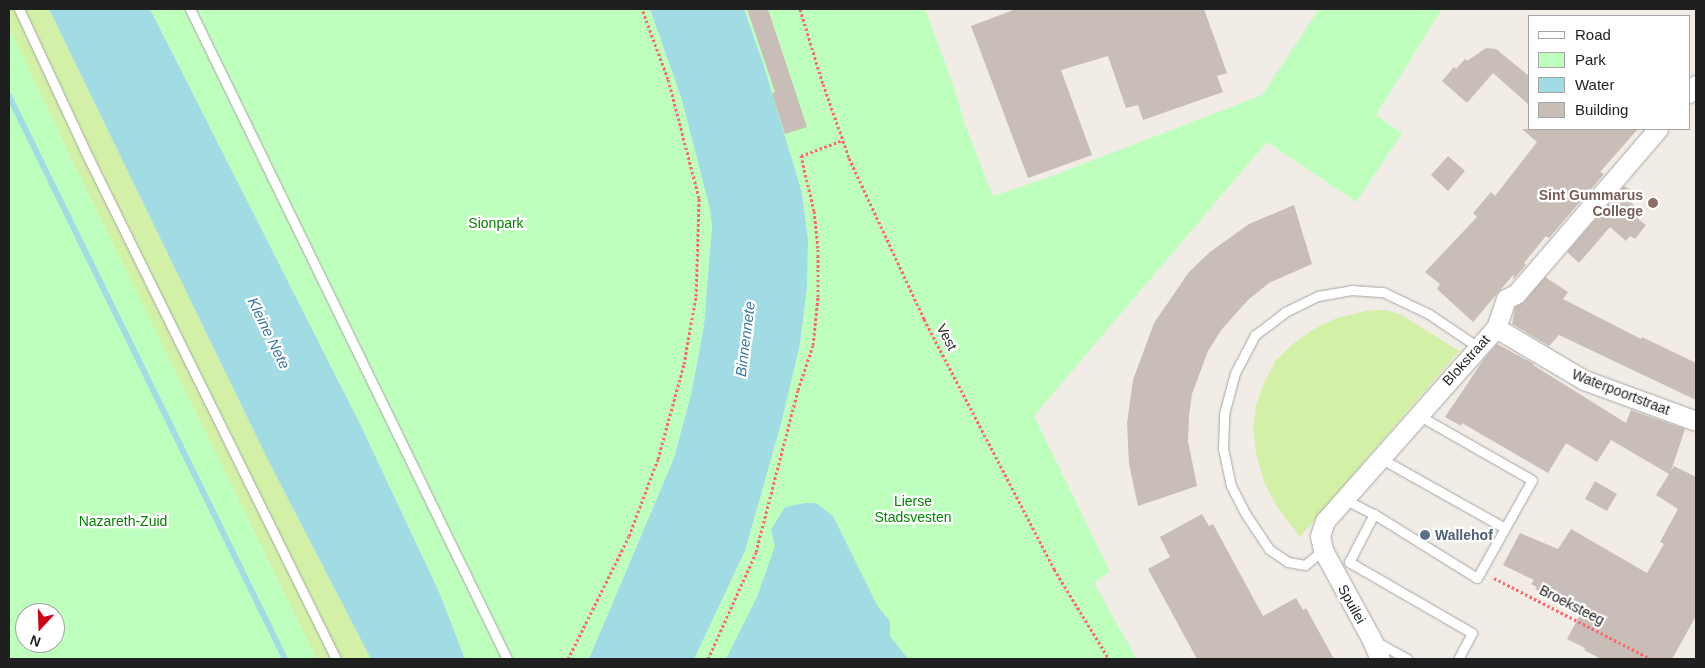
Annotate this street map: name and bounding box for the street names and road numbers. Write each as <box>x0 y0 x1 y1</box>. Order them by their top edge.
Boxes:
street label: Vest <box>933 321 961 353</box>
street label: Blokstraat <box>1439 331 1493 389</box>
street label: Waterpoortstraat <box>1570 366 1672 418</box>
street label: Broeksteeg <box>1537 581 1607 629</box>
street label: Spuilei <box>1334 582 1370 626</box>

